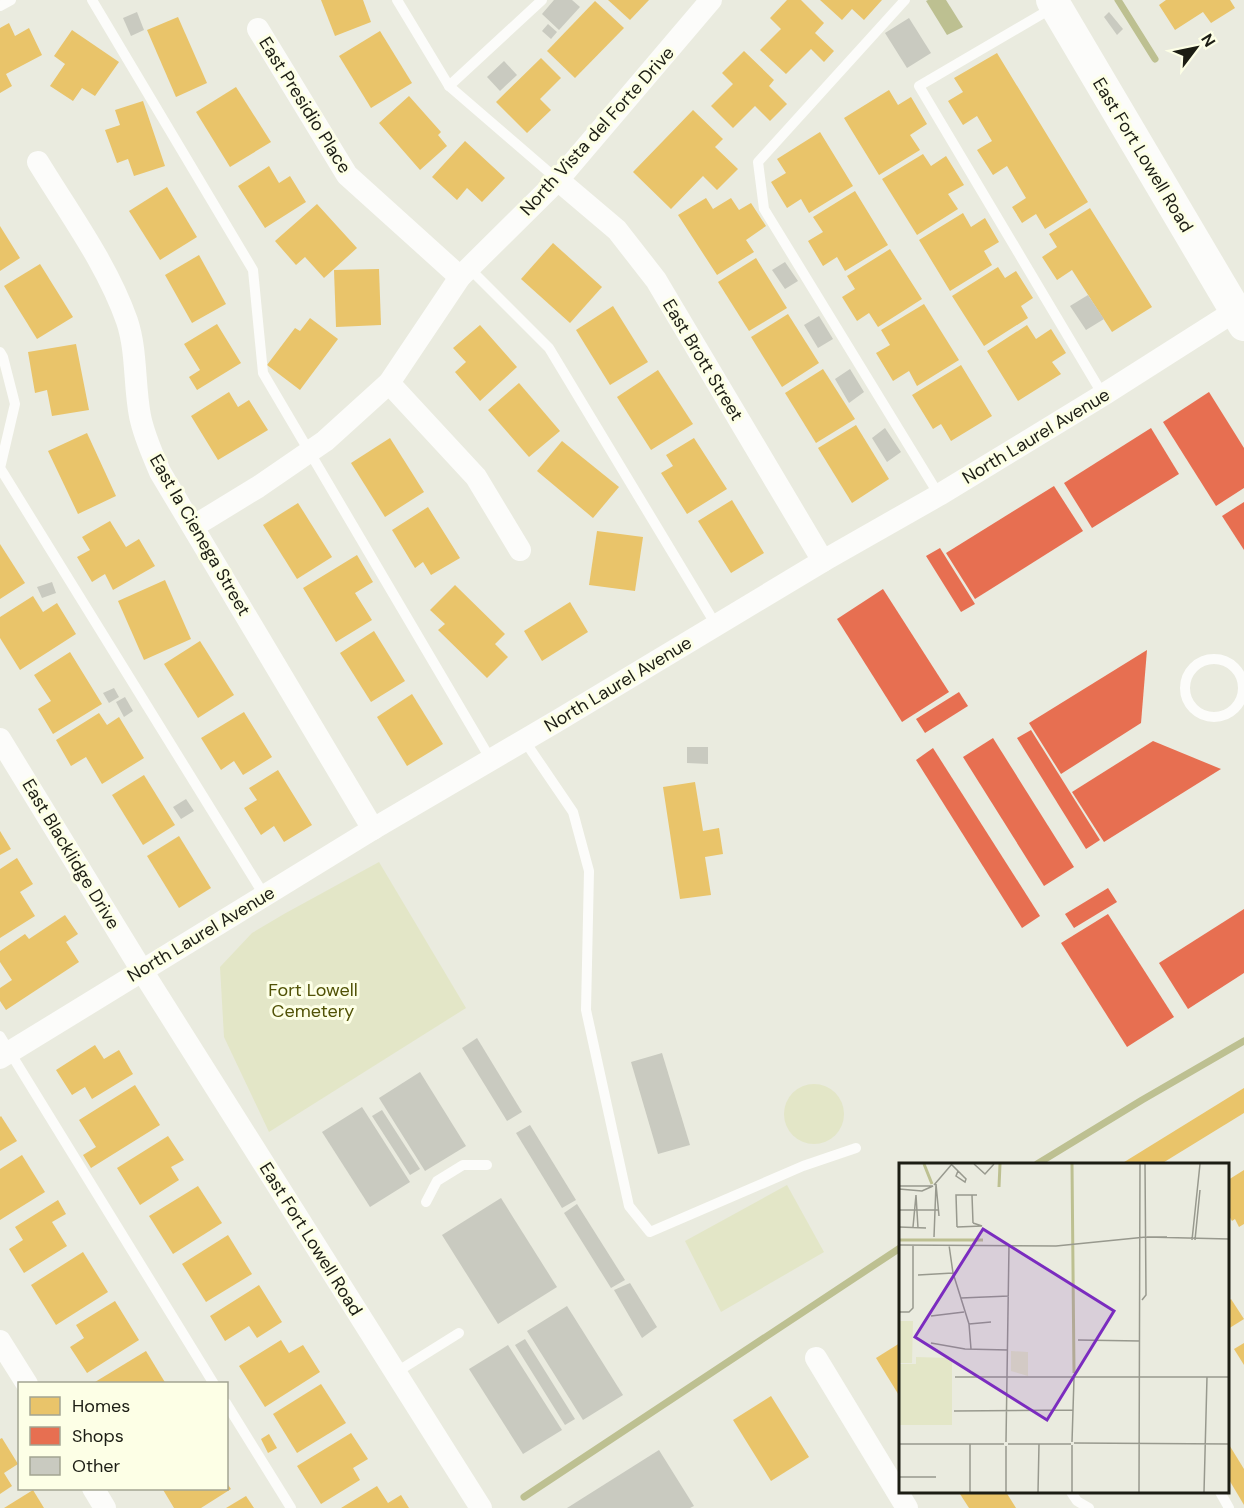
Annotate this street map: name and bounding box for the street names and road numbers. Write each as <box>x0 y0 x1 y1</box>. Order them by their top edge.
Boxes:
street label: East Presidio Place <box>253 32 357 178</box>
street label: North Vista del Forte Drive <box>514 41 680 221</box>
street label: East Fort Lowell Road <box>1087 73 1199 237</box>
street label: East Brott Street <box>657 295 749 425</box>
street label: North Laurel Avenue <box>958 382 1114 490</box>
street label: East la Cienega Street <box>144 450 256 620</box>
street label: North Laurel Avenue <box>540 630 696 738</box>
street label: East Blacklidge Drive <box>17 774 125 934</box>
street label: North Laurel Avenue <box>123 880 279 988</box>
street label: East Fort Lowell Road <box>254 1158 368 1320</box>

